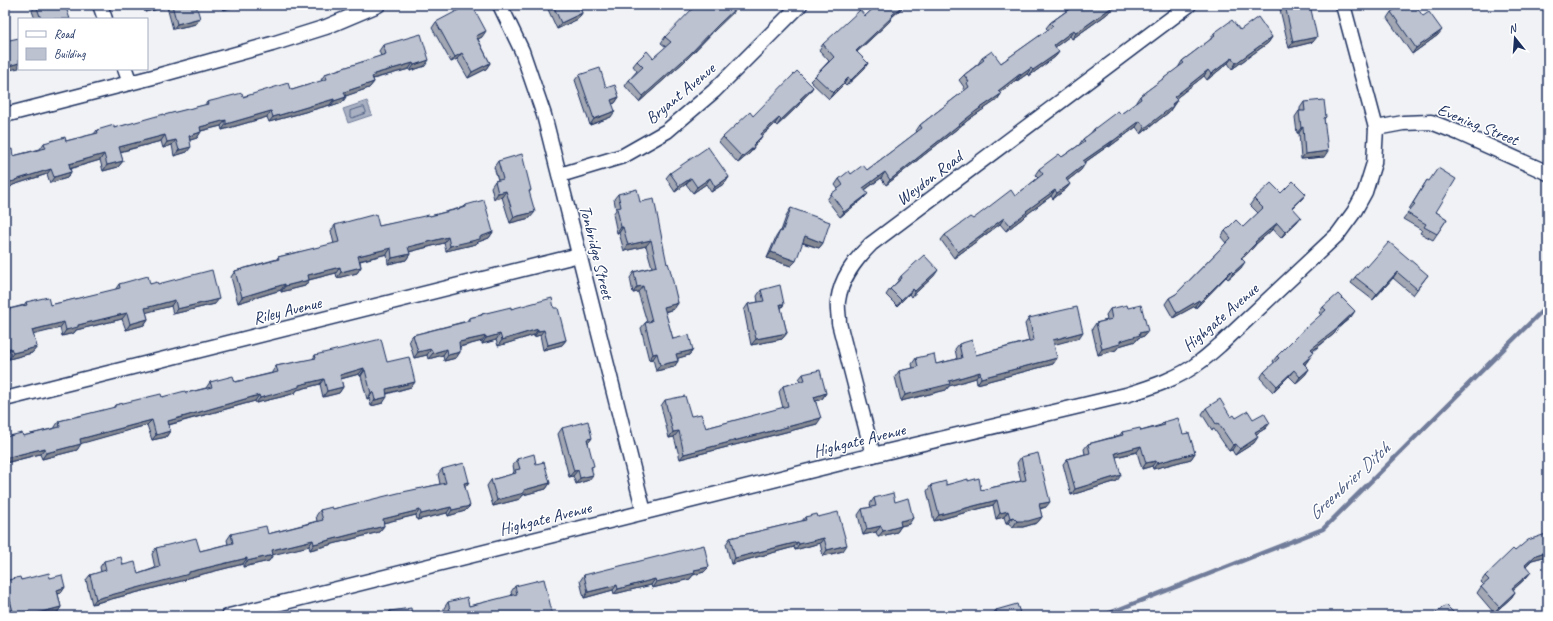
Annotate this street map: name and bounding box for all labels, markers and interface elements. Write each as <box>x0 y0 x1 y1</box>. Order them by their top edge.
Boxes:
legend <box>18 18 148 70</box>
north arrow <box>1495 18 1535 58</box>
text: N <box>1507 20 1519 36</box>
text: Road <box>54 26 76 42</box>
text: Building <box>54 46 86 62</box>
street label: Bryant Avenue <box>641 57 721 129</box>
street label: Evening Street <box>1434 99 1523 151</box>
street label: Weydon Road <box>892 145 968 210</box>
street label: Tonbridge Street <box>575 203 619 303</box>
street label: Highgate Avenue <box>1178 278 1264 356</box>
street label: Riley Avenue <box>251 292 325 329</box>
street label: Highgate Avenue <box>811 419 909 462</box>
water label: Greenbrier Ditch <box>1304 436 1396 524</box>
street label: Highgate Avenue <box>497 497 595 540</box>

